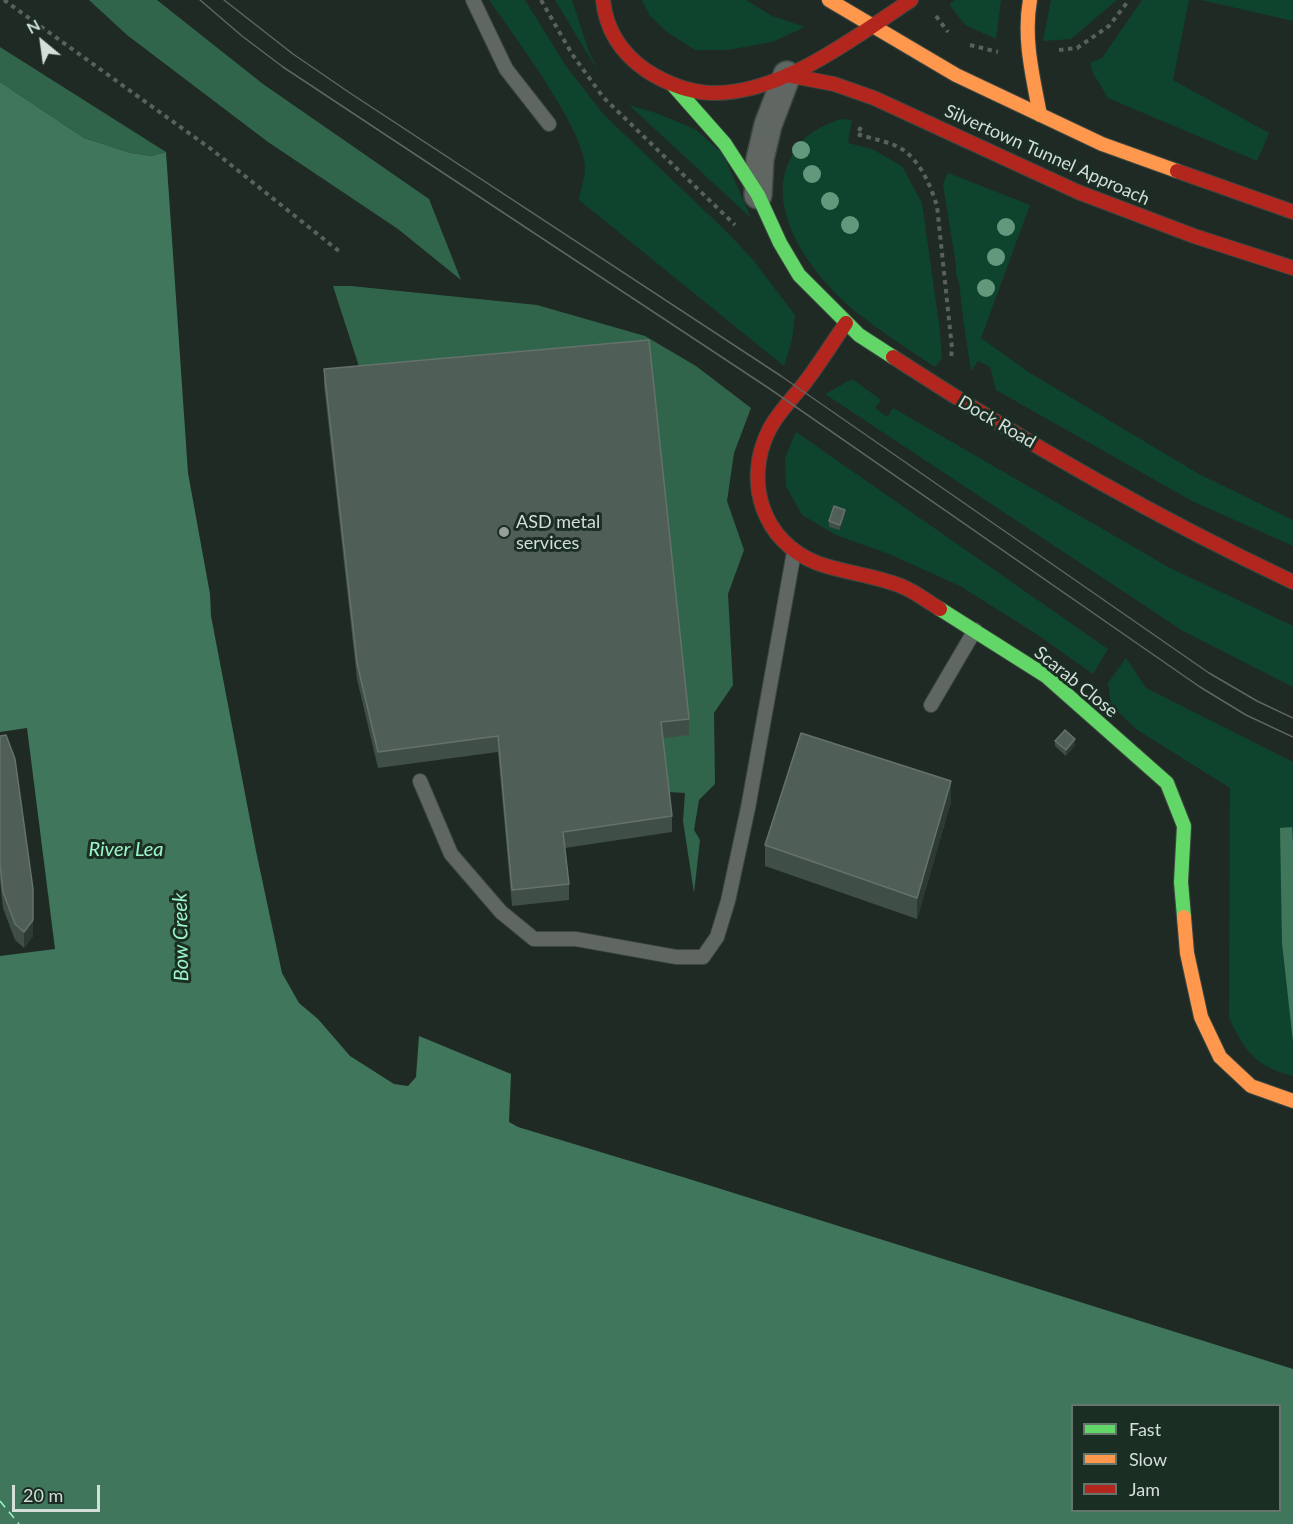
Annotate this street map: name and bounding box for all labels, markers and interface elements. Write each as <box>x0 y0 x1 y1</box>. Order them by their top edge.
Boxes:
north arrow <box>12 12 72 72</box>
text: N <box>23 15 43 37</box>
street label: Silvertown Tunnel Approach <box>941 100 1153 210</box>
street label: Dock Road <box>954 391 1040 453</box>
place label: ASD metal services <box>516 511 600 554</box>
marker: ASD metal services <box>497 525 511 539</box>
street label: Scarab Close <box>1030 642 1122 722</box>
water label: River Lea <box>88 838 164 862</box>
water label: Bow Creek <box>168 892 194 982</box>
legend <box>1071 1404 1281 1512</box>
text: Fast <box>1129 1418 1161 1440</box>
text: Slow <box>1129 1448 1167 1470</box>
scale bar <box>15 1473 104 1511</box>
text: Jam <box>1129 1478 1160 1500</box>
text: 20 m <box>23 1484 63 1506</box>

